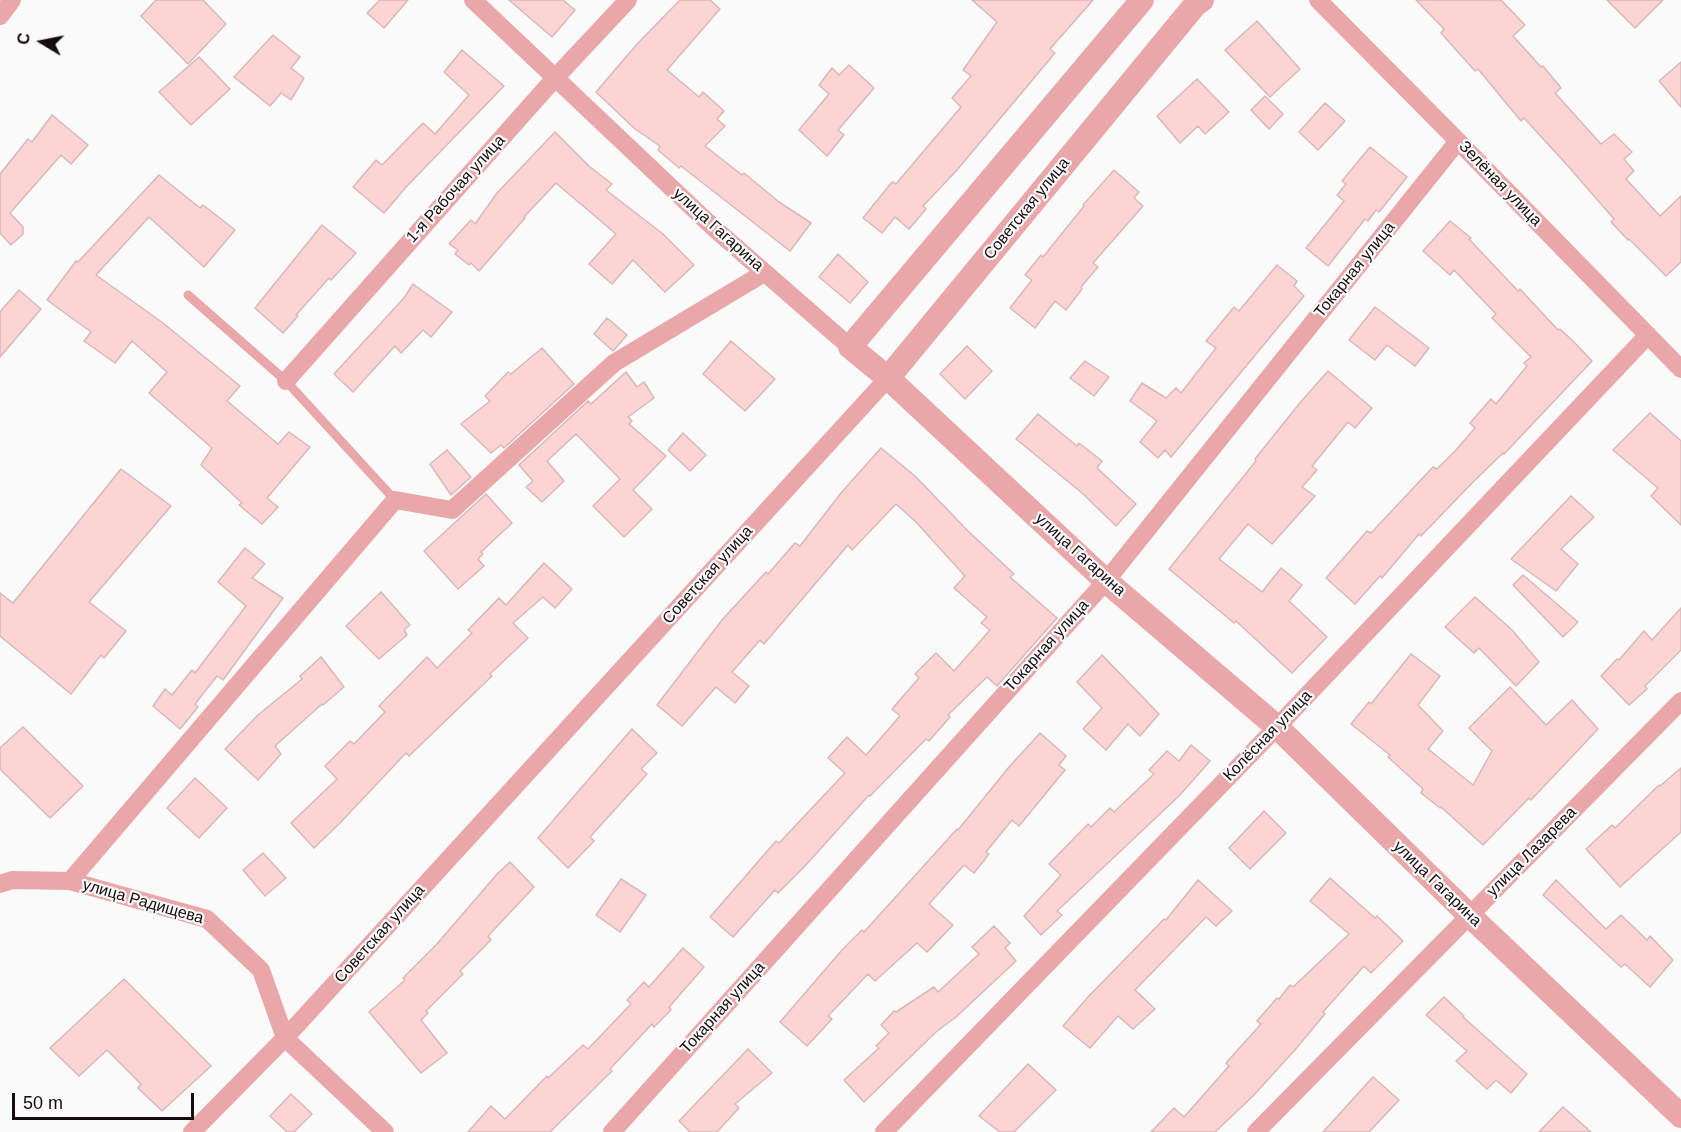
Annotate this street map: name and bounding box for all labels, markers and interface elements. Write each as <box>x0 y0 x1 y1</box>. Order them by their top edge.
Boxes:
north arrow <box>12 12 72 72</box>
text: С <box>14 32 33 46</box>
street label: 1-я Рабочая улица <box>403 131 509 247</box>
street label: Зелёная улица <box>1455 137 1545 231</box>
street label: Советская улица <box>980 154 1074 264</box>
street label: улица Гагарина <box>669 184 767 276</box>
street label: Токарная улица <box>1311 218 1399 322</box>
street label: улица Гагарина <box>1031 509 1129 601</box>
street label: Советская улица <box>659 522 757 628</box>
street label: Токарная улица <box>1001 596 1093 696</box>
street label: Колёсная улица <box>1220 687 1316 785</box>
street label: улица Лазарева <box>1483 803 1581 901</box>
street label: улица Гагарина <box>1389 837 1485 931</box>
street label: улица Радищева <box>80 876 206 928</box>
street label: Советская улица <box>331 881 429 987</box>
street label: Токарная улица <box>677 958 769 1058</box>
scale bar <box>15 1081 196 1119</box>
text: 50 m <box>23 1093 63 1113</box>

